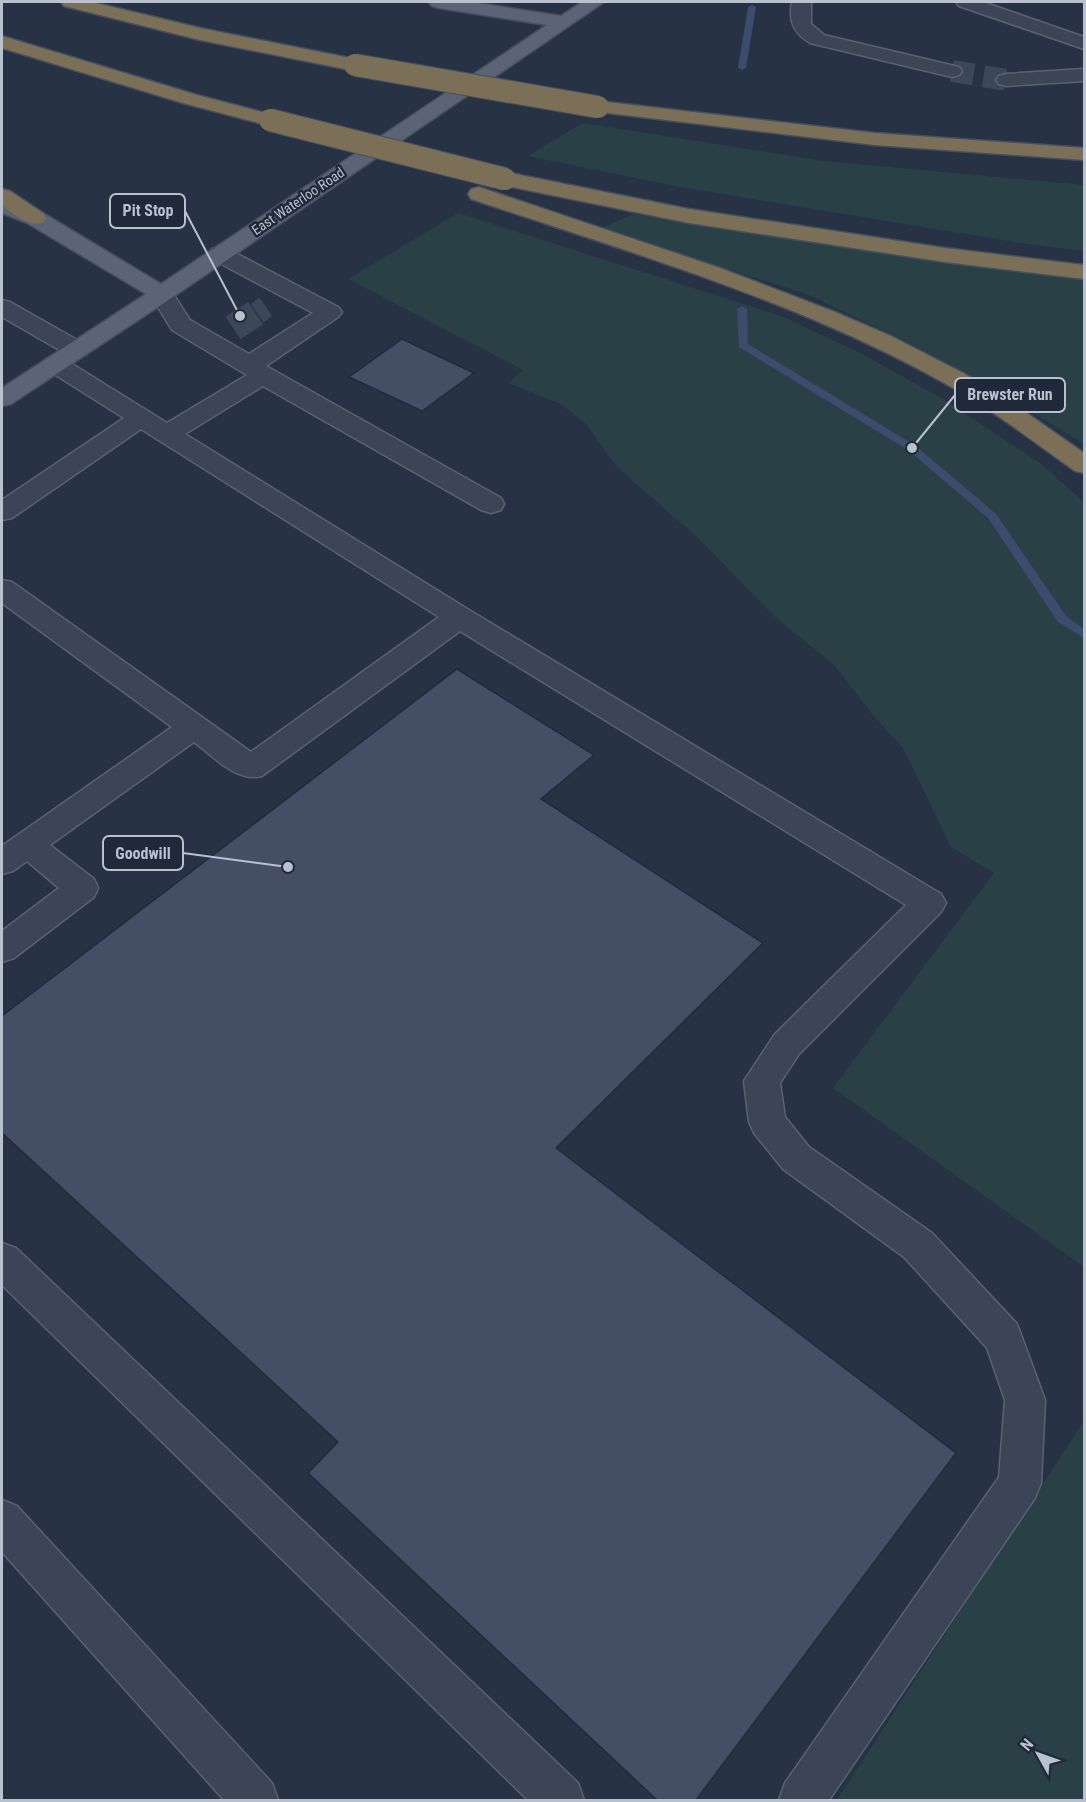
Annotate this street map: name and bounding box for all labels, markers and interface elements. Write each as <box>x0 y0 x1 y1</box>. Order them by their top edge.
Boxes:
street label: East Waterloo Road <box>249 164 347 238</box>
callout: Pit Stop <box>110 194 185 228</box>
text: Pit Stop <box>123 201 174 220</box>
callout: Brewster Run <box>955 378 1065 412</box>
text: Brewster Run <box>967 385 1053 404</box>
callout: Goodwill <box>103 836 183 870</box>
text: Goodwill <box>115 844 171 863</box>
north arrow <box>1008 1724 1068 1784</box>
text: N <box>1016 1735 1037 1755</box>

